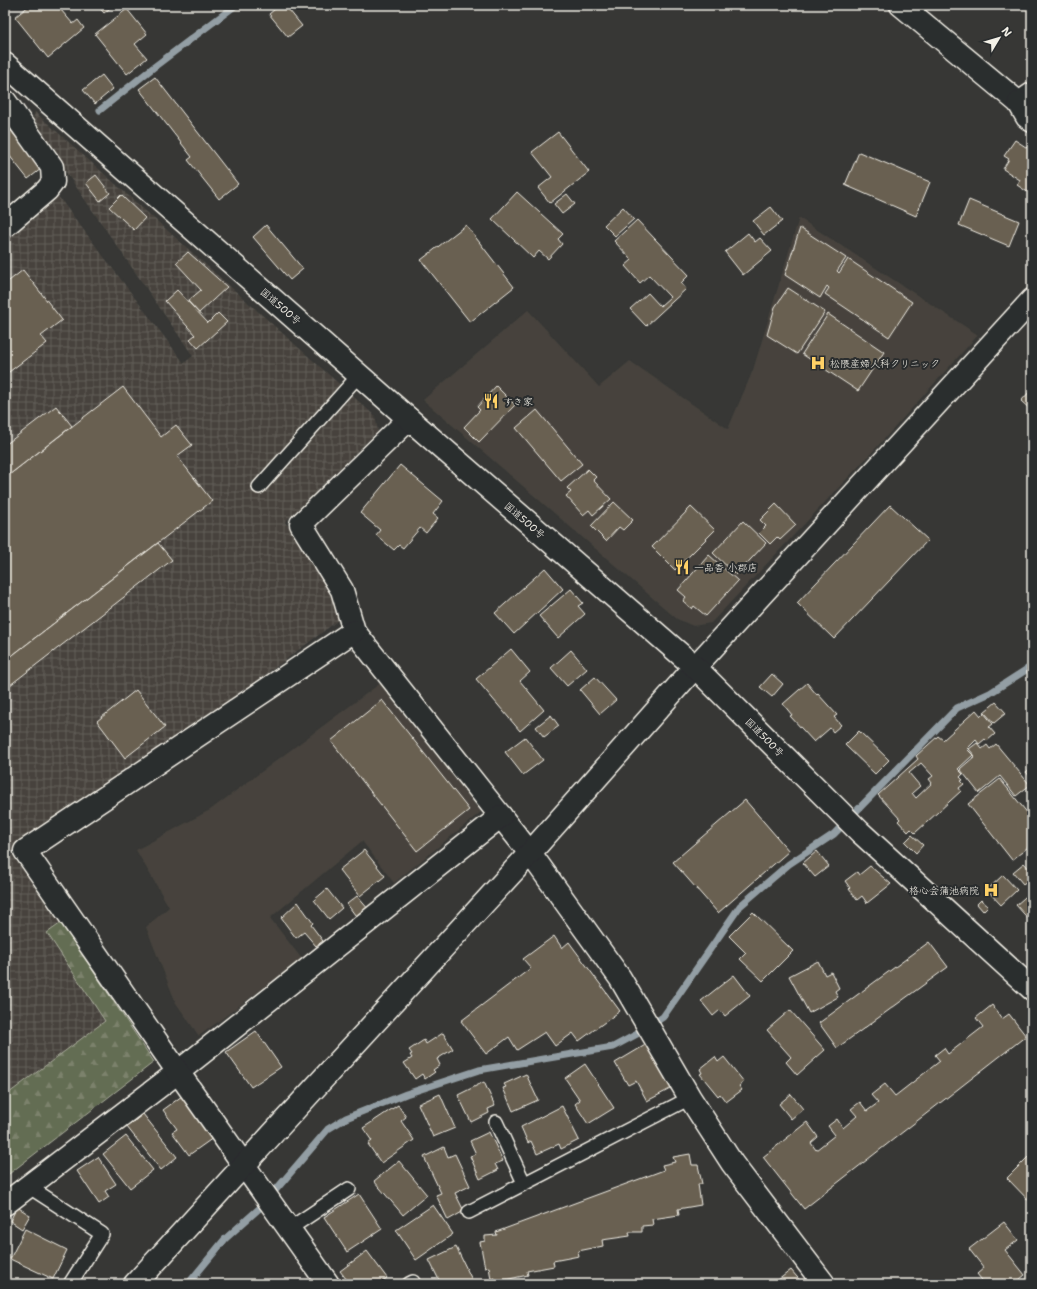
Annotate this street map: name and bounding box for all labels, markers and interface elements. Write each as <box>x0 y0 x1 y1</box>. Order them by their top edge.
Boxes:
north arrow <box>979 18 1019 58</box>
text: N <box>998 24 1015 40</box>
street label: 国道500号 <box>258 285 304 328</box>
hospital icon: 松隈産婦人科クリニック <box>809 354 827 372</box>
place label: 松隈産婦人科クリニック <box>830 357 940 370</box>
restaurant icon: すき家 <box>482 392 500 410</box>
place label: すき家 <box>503 395 533 408</box>
street label: 国道500号 <box>502 499 548 542</box>
restaurant icon: 一品香 小郡店 <box>673 558 691 576</box>
place label: 一品香 小郡店 <box>694 561 757 574</box>
street label: 国道500号 <box>742 715 787 760</box>
hospital icon: 格心会蒲池病院 <box>982 881 1000 899</box>
place label: 格心会蒲池病院 <box>909 884 979 897</box>

